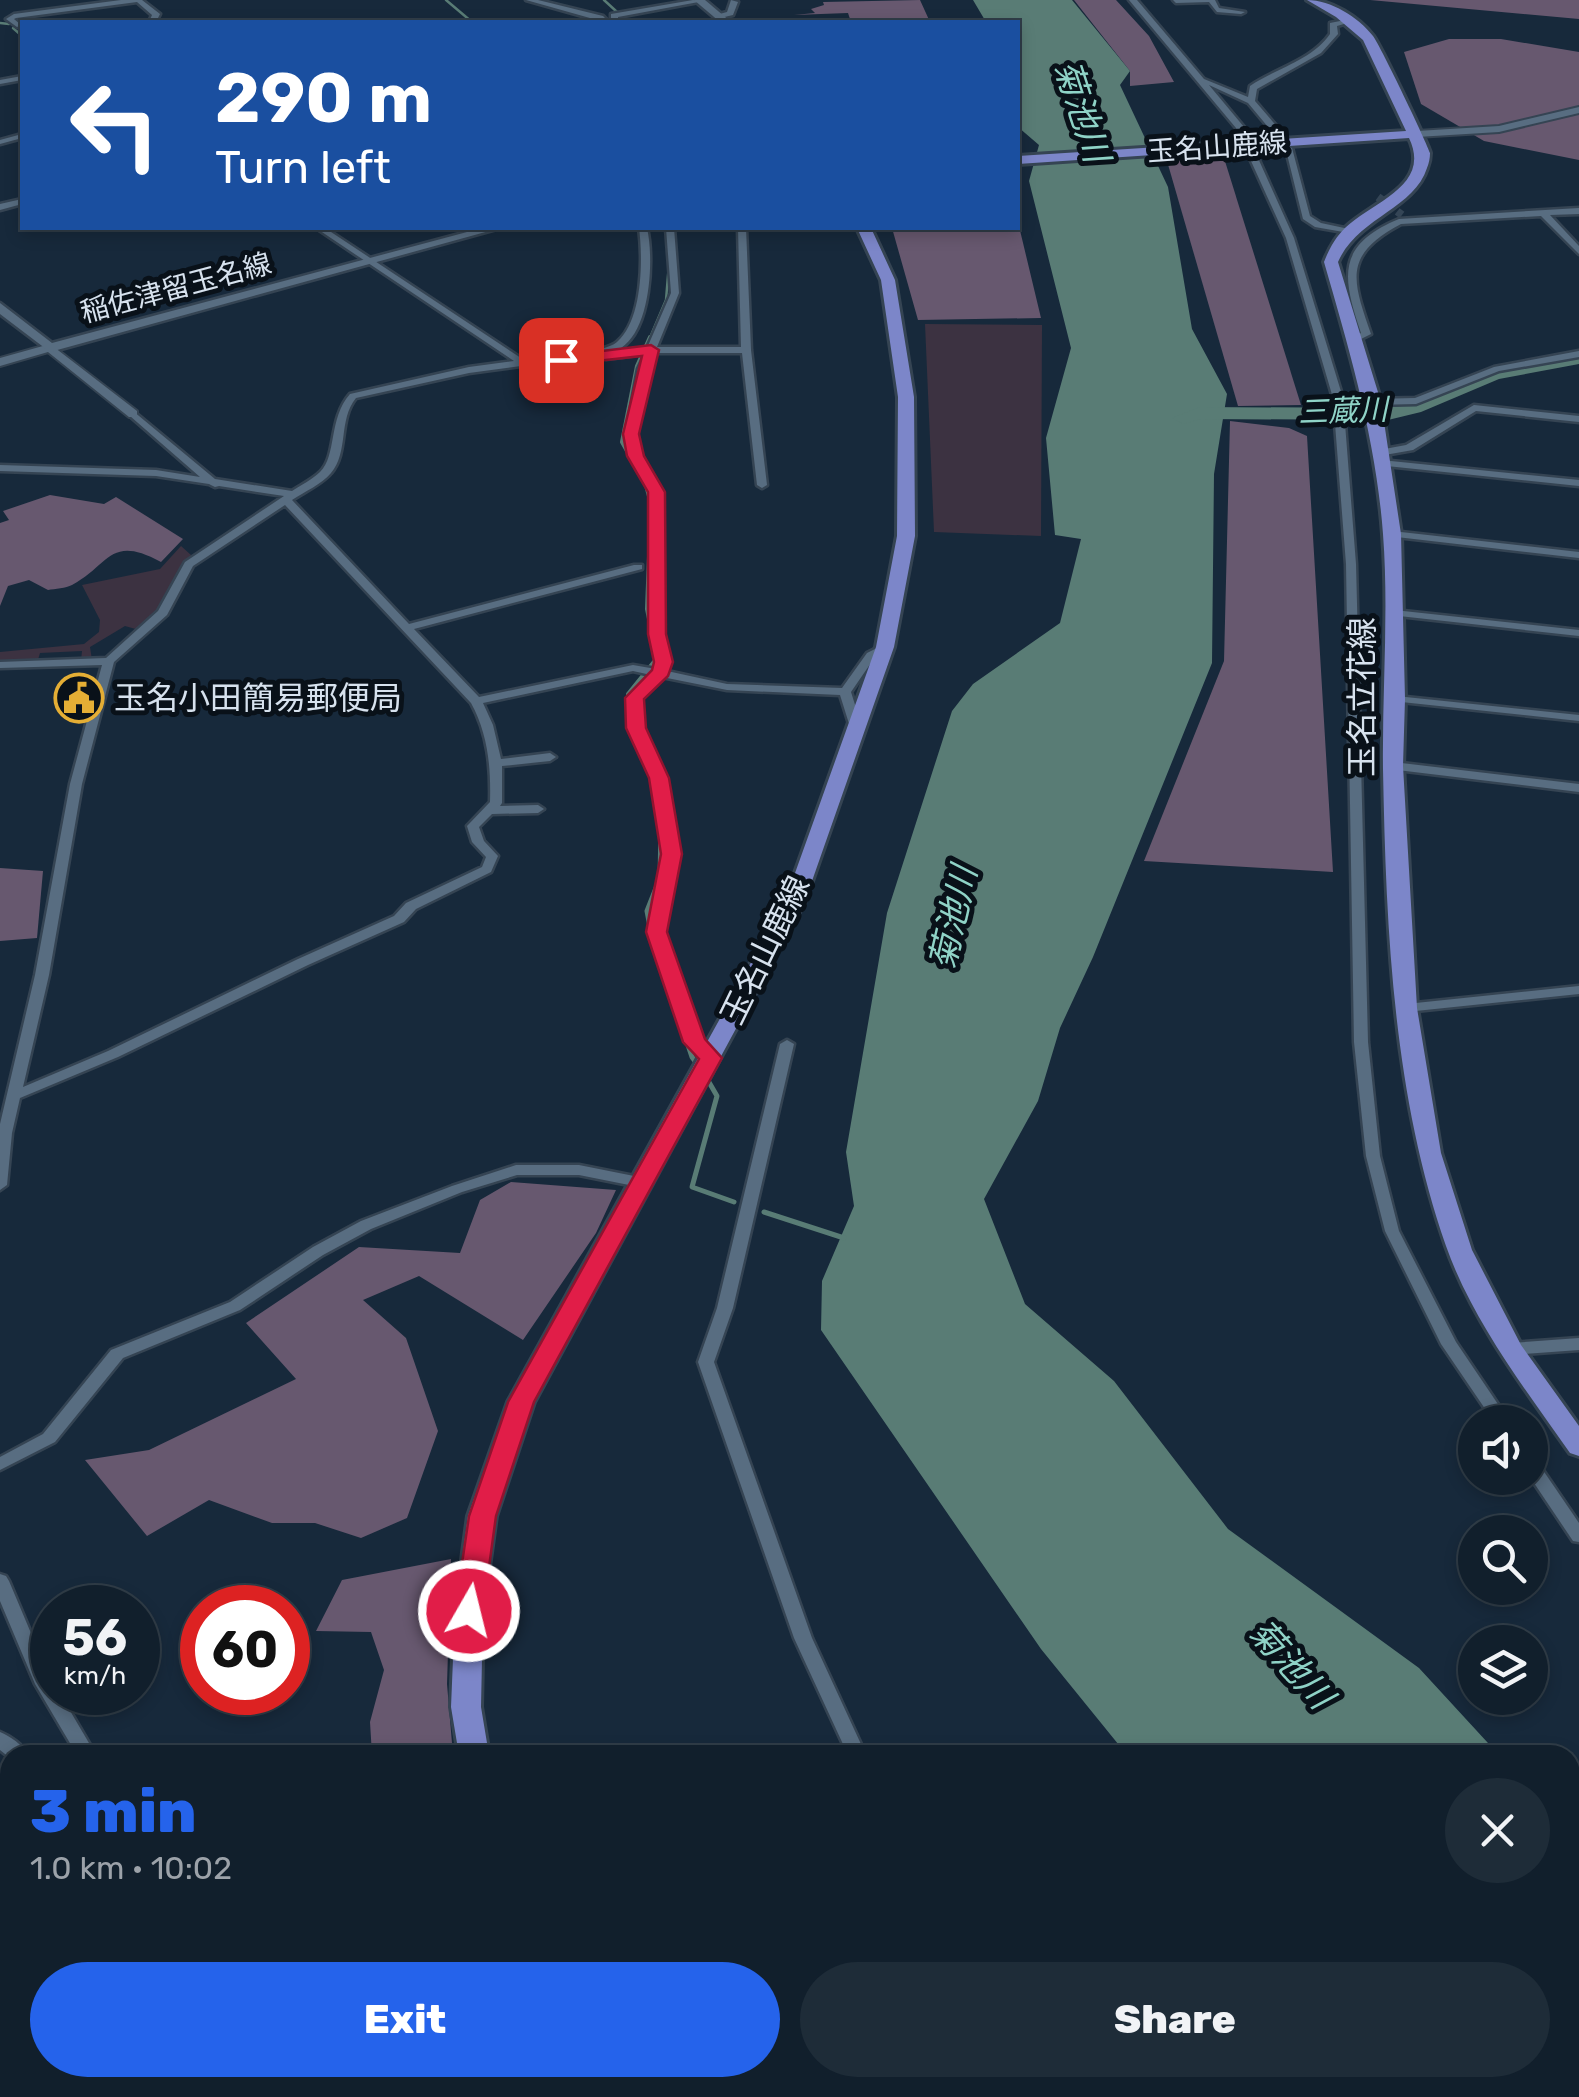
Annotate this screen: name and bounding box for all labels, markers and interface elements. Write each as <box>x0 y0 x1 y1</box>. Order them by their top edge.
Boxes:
water label: 菊池川 <box>1046 55 1119 171</box>
text: 290 m <box>215 57 432 140</box>
icon: left <box>50 60 180 190</box>
street label: 玉名山鹿線 <box>1146 126 1288 168</box>
text: Turn left <box>215 141 391 194</box>
street label: 稲佐津留玉名線 <box>77 247 275 329</box>
pin <box>519 318 604 403</box>
icon: arrive <box>534 333 589 388</box>
water label: 三蔵川 <box>1297 391 1392 431</box>
street label: 玉名立花線 <box>1343 617 1381 777</box>
public building icon: 玉名小田簡易郵便局 <box>53 672 105 724</box>
place label: 玉名小田簡易郵便局 <box>114 679 402 717</box>
water label: 菊池川 <box>921 858 986 974</box>
street label: 玉名山鹿線 <box>713 870 817 1030</box>
map controls <box>1458 1405 1548 1715</box>
button: sound <box>1458 1405 1548 1495</box>
button: search <box>1458 1515 1548 1605</box>
position arrow <box>417 1559 521 1663</box>
speed limit sign: 60 <box>180 1585 310 1715</box>
text: 56 <box>63 1608 127 1668</box>
water label: 菊池川 <box>1240 1611 1344 1720</box>
button: layers <box>1458 1625 1548 1715</box>
text: km/h <box>64 1661 126 1690</box>
text: 3 min <box>30 1776 196 1847</box>
button: close <box>1445 1778 1550 1883</box>
text: 1.0 km · 10:02 <box>30 1849 232 1887</box>
button: Exit <box>30 1962 780 2077</box>
button: Share <box>800 1962 1550 2077</box>

